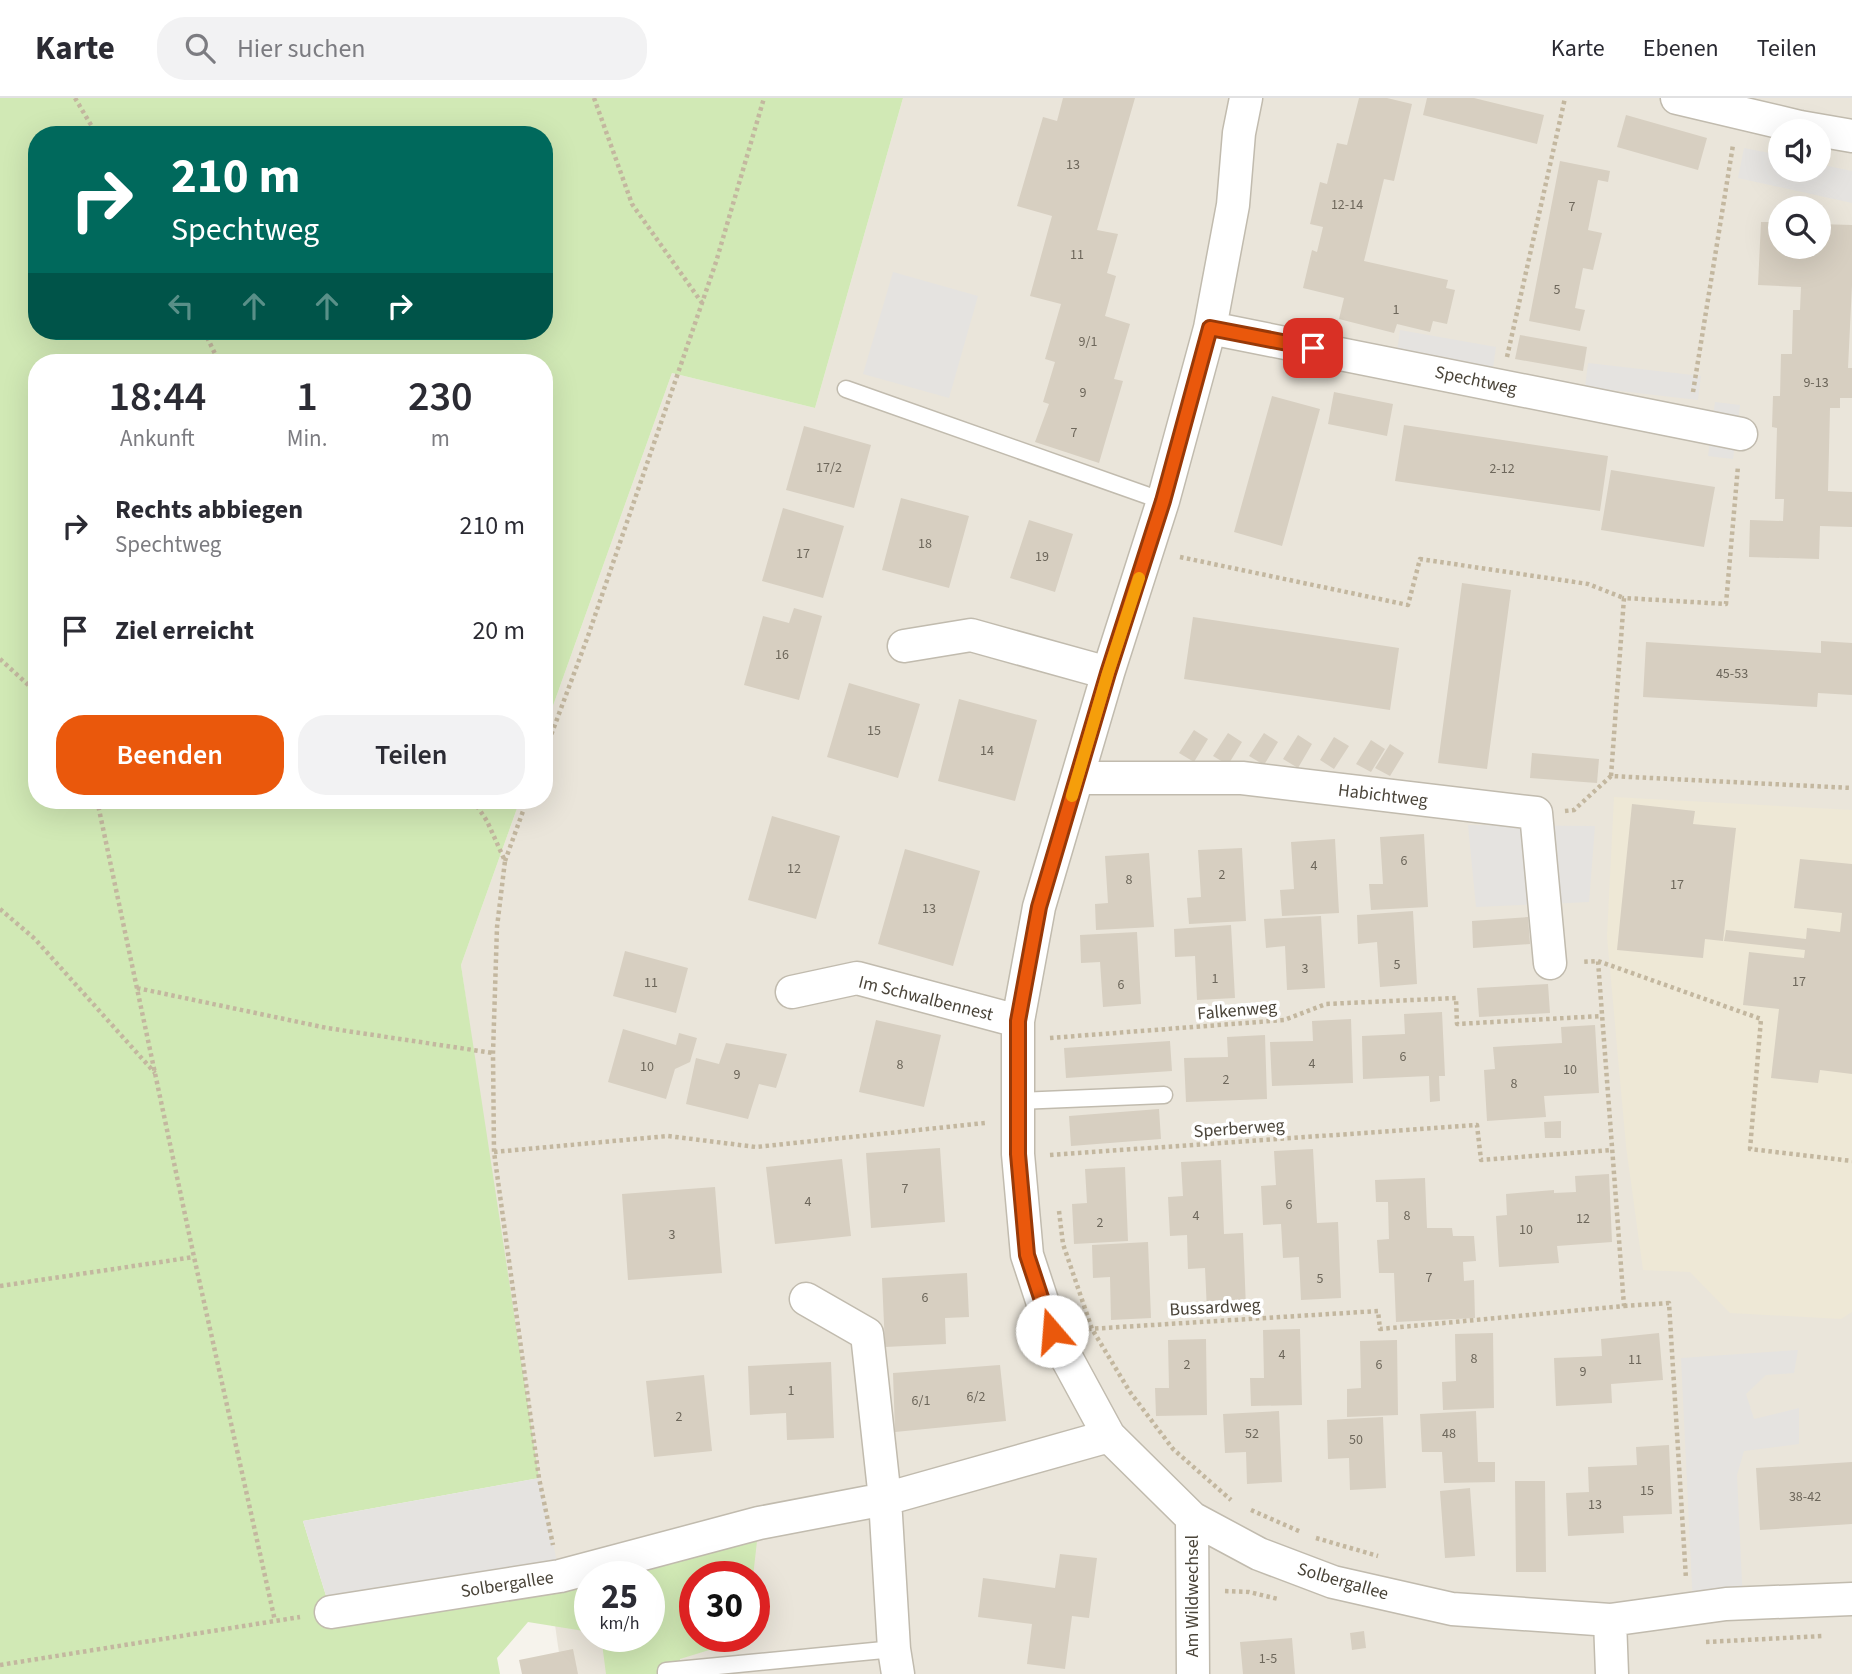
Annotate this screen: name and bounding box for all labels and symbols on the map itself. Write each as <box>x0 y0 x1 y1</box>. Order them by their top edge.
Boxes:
house number: 13 <box>1066 155 1080 175</box>
house number: 12-14 <box>1331 195 1363 215</box>
house number: 7 <box>1569 197 1576 217</box>
house number: 11 <box>1070 245 1084 265</box>
house number: 5 <box>1554 280 1561 300</box>
house number: 1 <box>1393 300 1400 320</box>
pin <box>1283 318 1343 378</box>
house number: 9/1 <box>1079 332 1097 352</box>
street label: Spechtweg <box>1433 360 1519 401</box>
house number: 9-13 <box>1803 373 1829 393</box>
house number: 9 <box>1080 383 1087 403</box>
house number: 7 <box>1071 423 1078 443</box>
house number: 17/2 <box>816 458 842 478</box>
house number: 2-12 <box>1489 459 1515 479</box>
house number: 18 <box>918 534 932 554</box>
house number: 17 <box>796 544 810 564</box>
house number: 19 <box>1035 547 1049 567</box>
house number: 16 <box>775 645 789 665</box>
house number: 45-53 <box>1716 664 1748 684</box>
house number: 15 <box>867 721 881 741</box>
house number: 14 <box>980 741 994 761</box>
street label: Habichtweg <box>1337 778 1429 813</box>
house number: 6 <box>1401 851 1408 871</box>
house number: 4 <box>1311 856 1318 876</box>
house number: 12 <box>787 859 801 879</box>
house number: 2 <box>1219 865 1226 885</box>
house number: 8 <box>1126 870 1133 890</box>
house number: 17 <box>1670 875 1684 895</box>
house number: 13 <box>922 899 936 919</box>
house number: 5 <box>1394 955 1401 975</box>
house number: 3 <box>1302 959 1309 979</box>
house number: 1 <box>1212 969 1219 989</box>
street label: Im Schwalbennest <box>856 970 996 1027</box>
house number: 17 <box>1792 972 1806 992</box>
house number: 11 <box>644 973 658 993</box>
house number: 6 <box>1118 975 1125 995</box>
street label: Falkenweg <box>1196 995 1278 1026</box>
house number: 6 <box>1400 1047 1407 1067</box>
house number: 4 <box>1309 1054 1316 1074</box>
house number: 8 <box>897 1055 904 1075</box>
house number: 10 <box>640 1057 654 1077</box>
house number: 10 <box>1563 1060 1577 1080</box>
house number: 9 <box>734 1065 741 1085</box>
house number: 2 <box>1223 1070 1230 1090</box>
house number: 8 <box>1511 1074 1518 1094</box>
street label: Sperberweg <box>1193 1113 1285 1144</box>
house number: 7 <box>902 1179 909 1199</box>
house number: 4 <box>805 1192 812 1212</box>
house number: 6 <box>1286 1195 1293 1215</box>
house number: 4 <box>1193 1206 1200 1226</box>
house number: 8 <box>1404 1206 1411 1226</box>
house number: 12 <box>1576 1209 1590 1229</box>
house number: 2 <box>1097 1213 1104 1233</box>
house number: 10 <box>1519 1220 1533 1240</box>
house number: 3 <box>669 1225 676 1245</box>
house number: 7 <box>1426 1268 1433 1288</box>
house number: 5 <box>1317 1269 1324 1289</box>
house number: 6 <box>922 1288 929 1308</box>
street label: Bussardweg <box>1169 1293 1261 1322</box>
position arrow <box>1015 1294 1089 1368</box>
house number: 4 <box>1279 1345 1286 1365</box>
house number: 8 <box>1471 1349 1478 1369</box>
house number: 11 <box>1628 1350 1642 1370</box>
house number: 2 <box>1184 1355 1191 1375</box>
house number: 6 <box>1376 1355 1383 1375</box>
house number: 9 <box>1580 1362 1587 1382</box>
house number: 1 <box>788 1381 795 1401</box>
house number: 6/2 <box>967 1387 985 1407</box>
house number: 6/1 <box>912 1391 930 1411</box>
house number: 2 <box>676 1407 683 1427</box>
house number: 52 <box>1245 1424 1259 1444</box>
house number: 48 <box>1442 1424 1456 1444</box>
house number: 50 <box>1349 1430 1363 1450</box>
house number: 15 <box>1640 1481 1654 1501</box>
house number: 38-42 <box>1789 1487 1821 1507</box>
house number: 13 <box>1588 1495 1602 1515</box>
street label: Am Wildwechsel <box>1180 1535 1205 1657</box>
street label: Solbergallee <box>1294 1557 1391 1606</box>
speed limit sign: 30 <box>679 1561 770 1652</box>
street label: Solbergallee <box>459 1565 555 1604</box>
house number: 1-5 <box>1259 1649 1277 1669</box>

